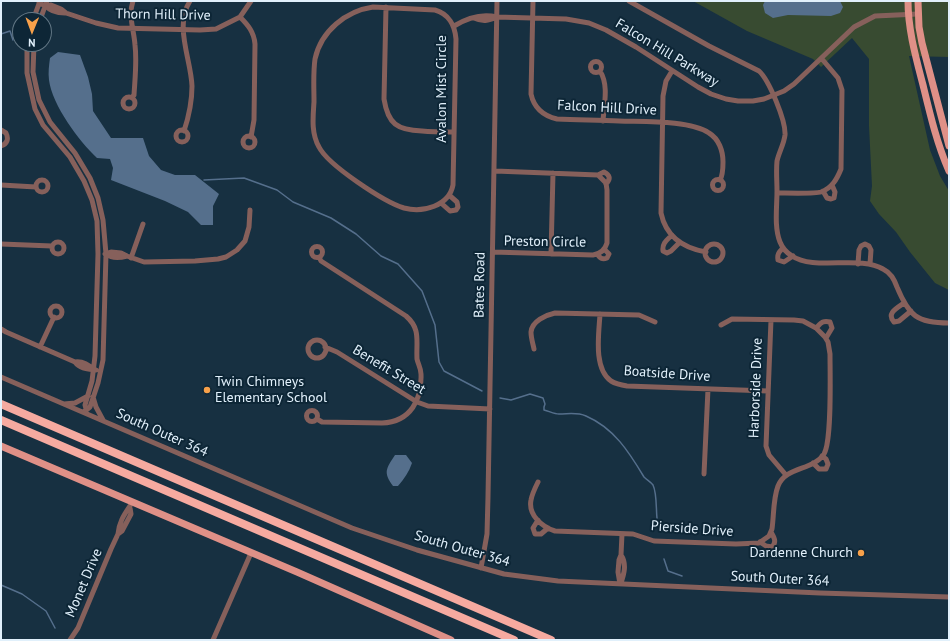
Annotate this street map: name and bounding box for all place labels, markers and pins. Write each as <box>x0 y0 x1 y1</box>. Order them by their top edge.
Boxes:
place label: Twin Chimneys Elementary School <box>215 374 327 406</box>
marker: Twin Chimneys Elementary School <box>202 385 212 395</box>
place label: Dardenne Church <box>749 545 853 561</box>
marker: Dardenne Church <box>856 548 866 558</box>

